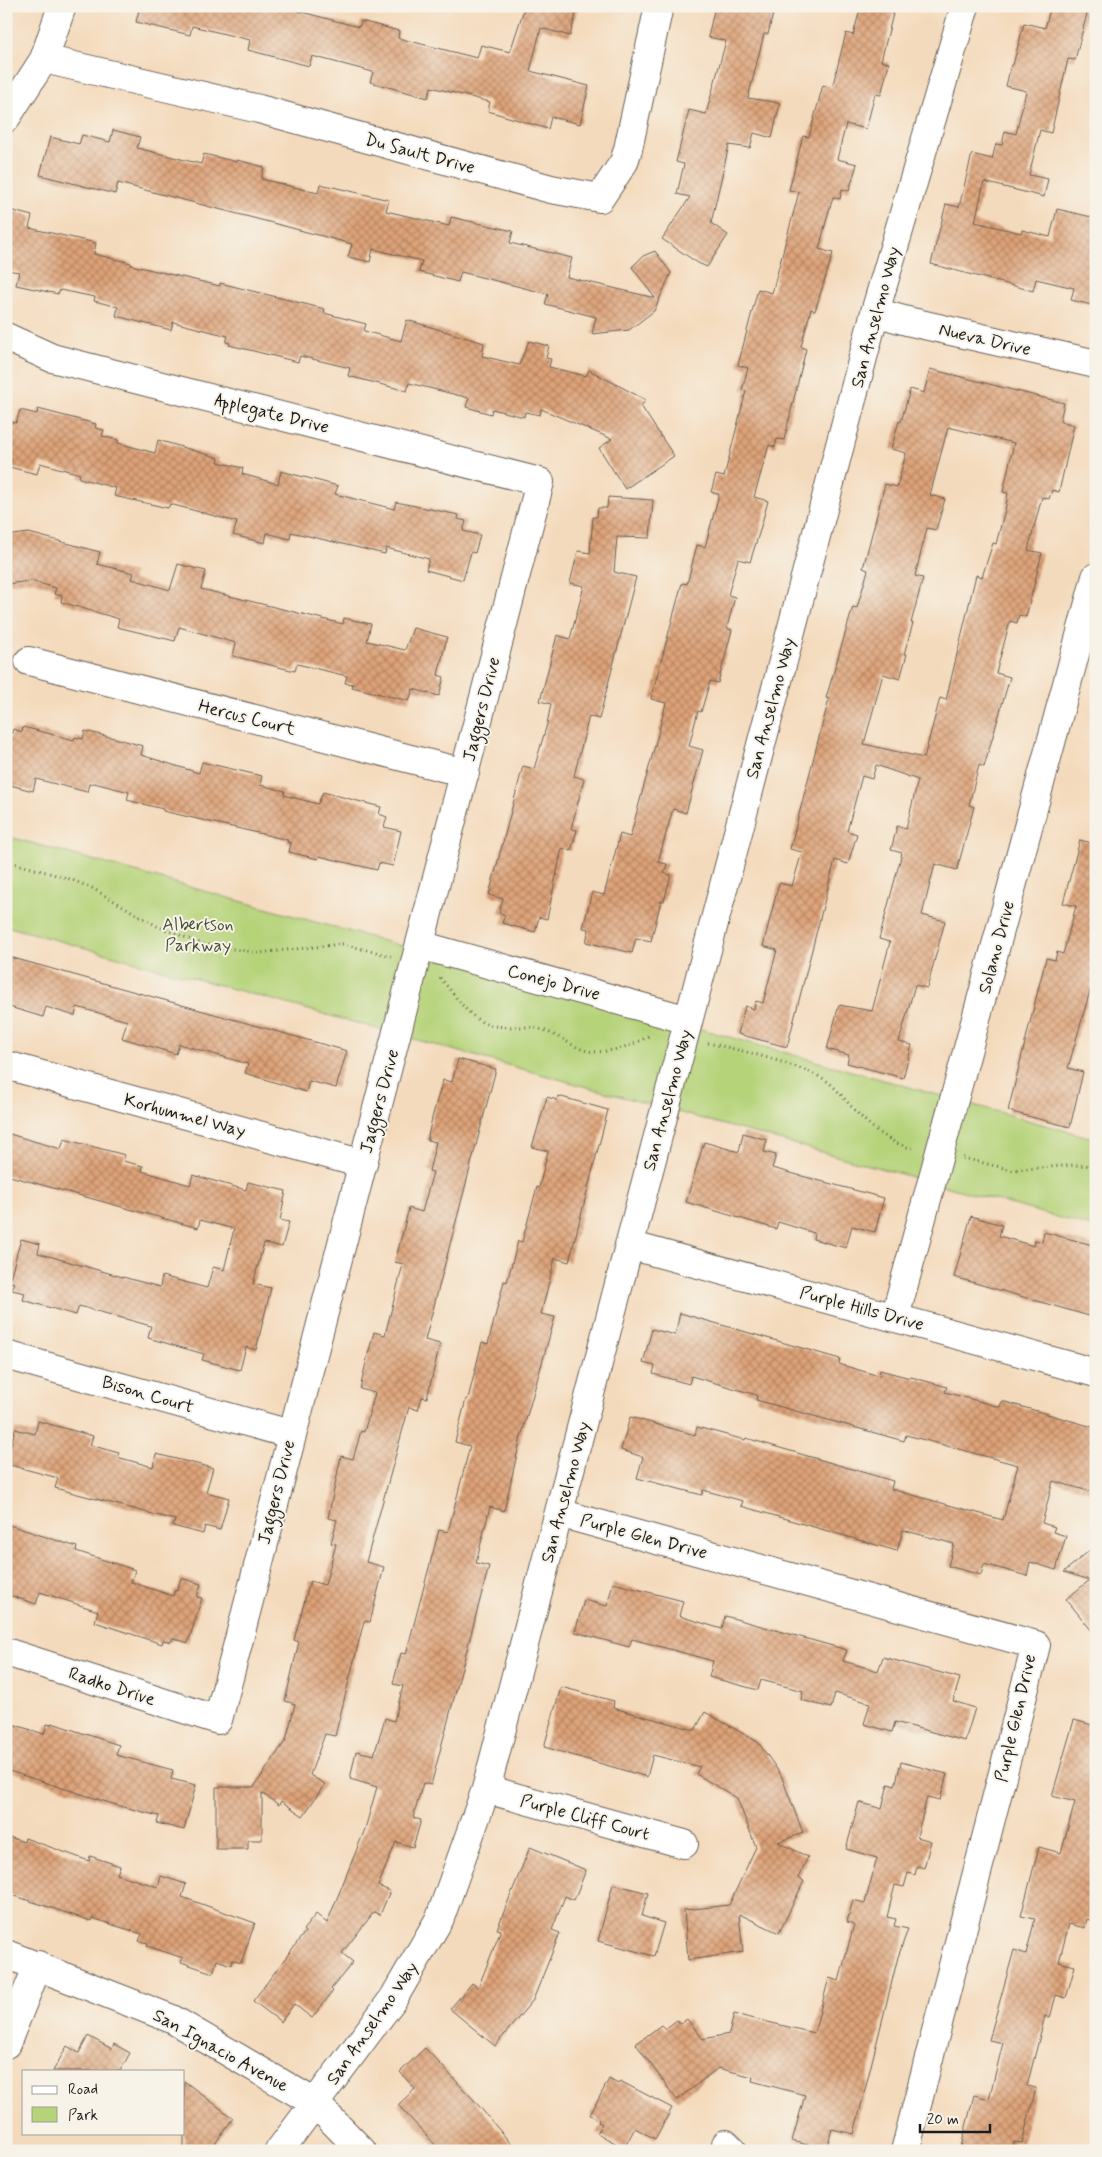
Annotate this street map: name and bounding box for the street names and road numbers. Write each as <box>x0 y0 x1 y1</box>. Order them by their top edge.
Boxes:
street label: Du Sault Drive <box>362 128 477 180</box>
street label: San Anselmo Way <box>846 244 906 391</box>
street label: Nueva Drive <box>936 318 1033 362</box>
street label: Applegate Drive <box>212 388 331 441</box>
street label: San Anselmo Way <box>741 635 801 782</box>
street label: Jaggers Drive <box>457 654 508 764</box>
street label: Hercus Court <box>196 694 298 742</box>
street label: Solano Drive <box>973 898 1021 997</box>
street label: Conejo Drive <box>505 959 603 1007</box>
street label: San Anselmo Way <box>638 1027 698 1174</box>
street label: Jaggers Drive <box>355 1047 407 1157</box>
street label: Korhummel Way <box>121 1088 248 1144</box>
street label: Purple Hills Drive <box>797 1281 927 1337</box>
street label: Bison Court <box>99 1370 196 1419</box>
street label: San Anselmo Way <box>536 1419 596 1566</box>
street label: Jaggers Drive <box>252 1437 303 1547</box>
street label: Purple Glen Drive <box>578 1508 710 1565</box>
street label: Purple Glen Drive <box>990 1652 1042 1785</box>
street label: Radko Drive <box>65 1662 158 1712</box>
street label: Purple Cliff Court <box>517 1789 652 1847</box>
street label: San Anselmo Way <box>321 1957 424 2090</box>
street label: San Ignacio Avenue <box>148 2004 293 2099</box>

